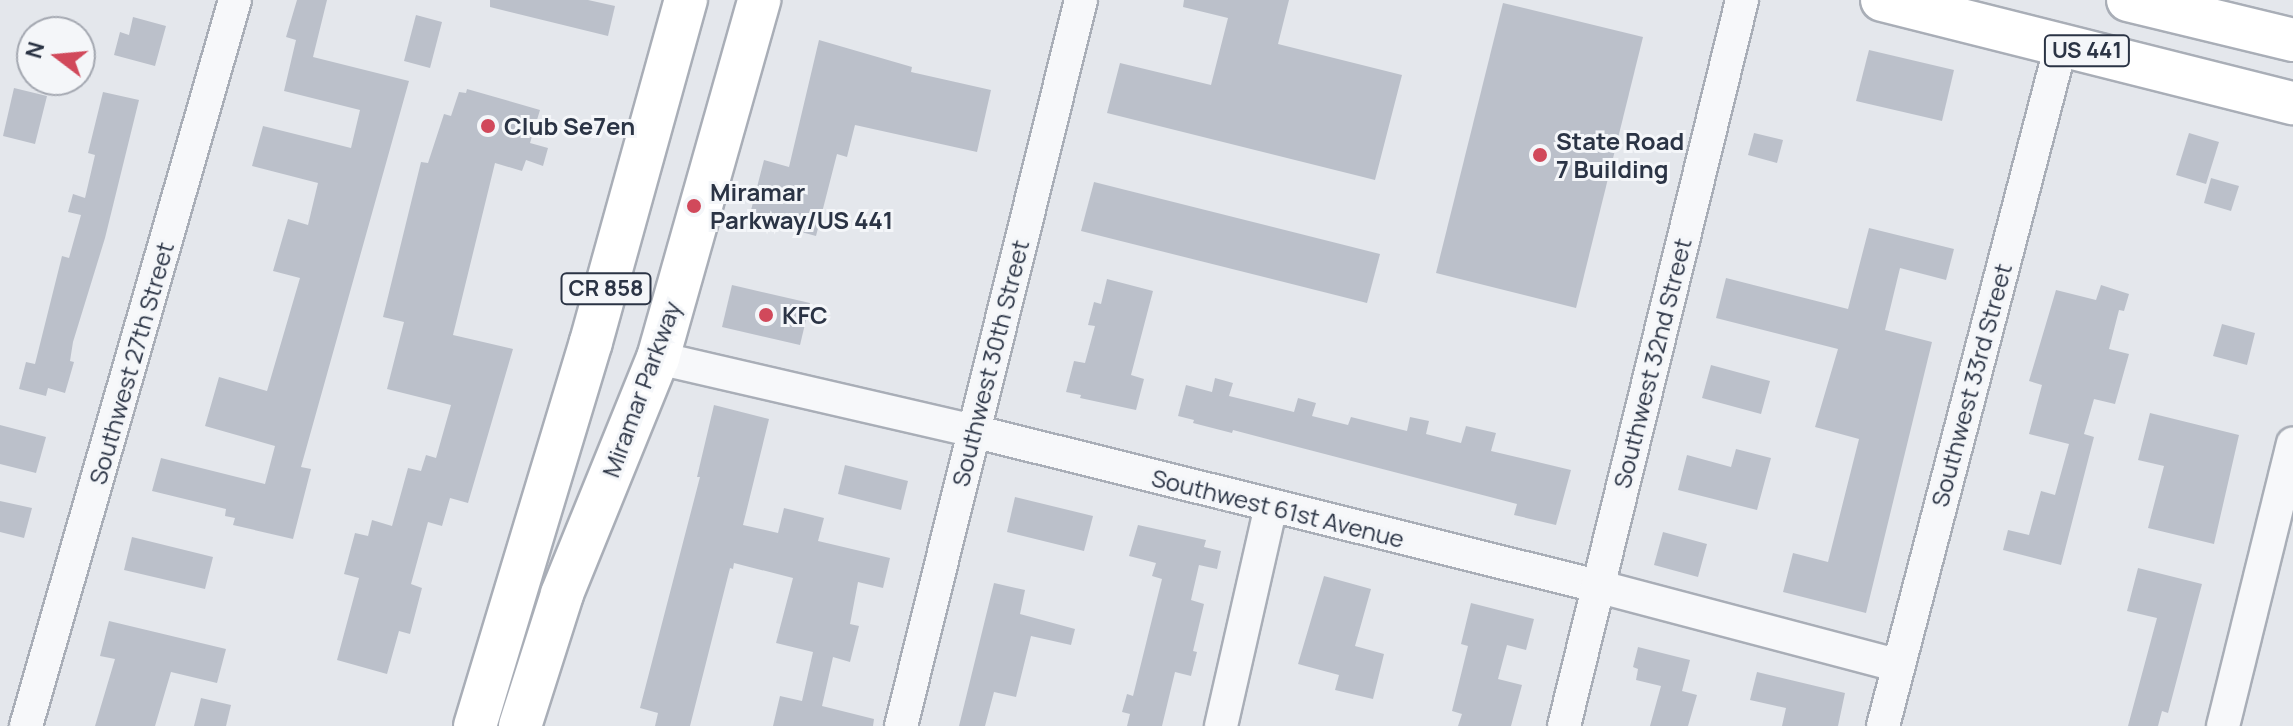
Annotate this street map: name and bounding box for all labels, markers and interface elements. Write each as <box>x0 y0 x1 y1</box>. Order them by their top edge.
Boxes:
north arrow <box>16 16 96 96</box>
road number: US 441 <box>2043 33 2131 69</box>
text: N <box>18 38 51 62</box>
place label: Club Se7en <box>504 112 635 140</box>
marker: Club Se7en <box>479 117 497 135</box>
place label: State Road 7 Building <box>1556 127 1684 183</box>
marker: State Road 7 Building <box>1531 146 1549 164</box>
place label: Miramar Parkway/US 441 <box>710 178 893 234</box>
marker: Miramar Parkway/US 441 <box>685 197 703 215</box>
street label: Southwest 32nd Street <box>1607 235 1697 491</box>
street label: Southwest 30th Street <box>945 237 1035 489</box>
street label: Southwest 27th Street <box>83 238 179 488</box>
street label: Southwest 33rd Street <box>1925 260 2017 510</box>
road number: CR 858 <box>560 271 652 307</box>
street label: Miramar Parkway <box>596 297 686 481</box>
place label: KFC <box>782 301 828 329</box>
marker: KFC <box>757 306 775 324</box>
street label: Southwest 61st Avenue <box>1149 463 1407 553</box>

